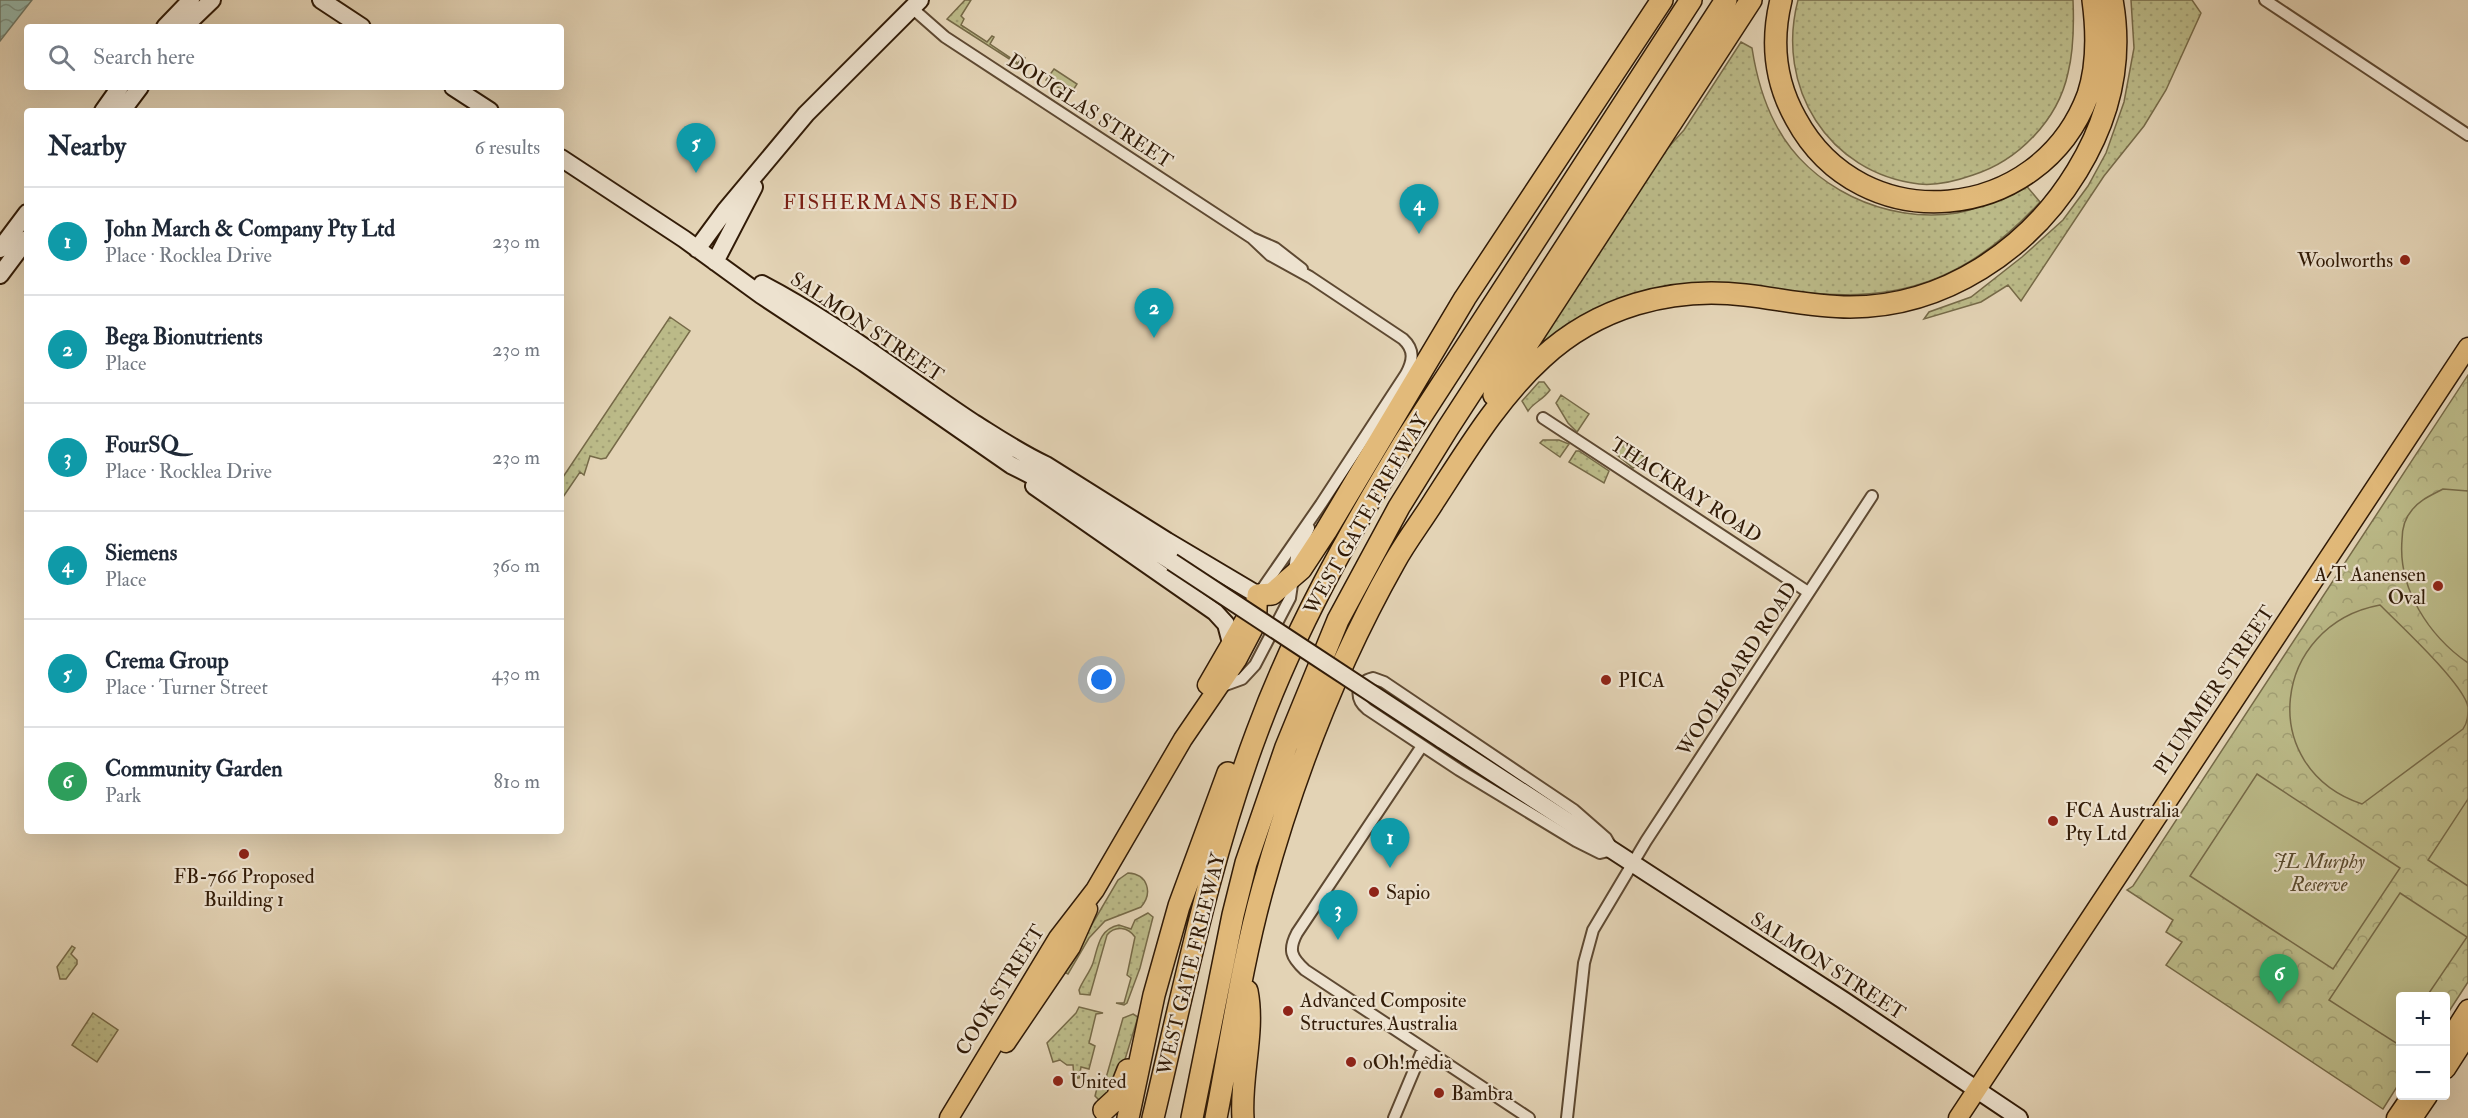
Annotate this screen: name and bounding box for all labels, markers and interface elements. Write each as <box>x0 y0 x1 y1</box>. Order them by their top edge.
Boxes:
search box <box>24 24 564 90</box>
icon: search <box>45 41 78 74</box>
text: Search here <box>93 43 195 71</box>
street label: DOUGLAS STREET <box>1002 48 1178 174</box>
pin: 5 <box>676 124 716 173</box>
text: Nearby <box>48 131 126 163</box>
text: 6 results <box>474 135 540 160</box>
pin: 4 <box>1400 184 1438 234</box>
district label: FISHERMANS BEND <box>783 189 1019 216</box>
text: John March & Company Pty Ltd <box>105 215 395 243</box>
text: 1 <box>64 229 71 254</box>
text: 230 m <box>492 229 540 254</box>
text: Place · Rocklea Drive <box>105 243 272 268</box>
place label: Woolworths <box>2296 248 2393 273</box>
marker: Woolworths <box>2398 253 2412 267</box>
street label: SALMON STREET <box>786 266 949 388</box>
pin: 2 <box>1134 288 1174 338</box>
text: Bega Bionutrients <box>105 323 262 351</box>
text: 2 <box>62 337 73 362</box>
text: 230 m <box>492 337 540 362</box>
text: Place <box>105 351 146 376</box>
street label: WEST GATE FREEWAY <box>1298 408 1434 620</box>
text: FourSQ <box>105 431 179 459</box>
street label: THACKRAY ROAD <box>1606 432 1766 548</box>
text: 3 <box>64 445 71 470</box>
text: 230 m <box>492 445 540 470</box>
text: Place · Rocklea Drive <box>105 459 272 484</box>
text: Siemens <box>105 539 177 567</box>
text: 4 <box>62 553 73 578</box>
text: 360 m <box>492 553 540 578</box>
place label: A T Aanensen Oval <box>2314 562 2426 610</box>
text: Place <box>105 567 146 592</box>
street label: WOOLBOARD ROAD <box>1671 577 1803 762</box>
marker: A T Aanensen Oval <box>2431 579 2445 593</box>
street label: PLUMMER STREET <box>2148 601 2280 779</box>
text: Crema Group <box>105 647 229 675</box>
text: 5 <box>63 661 72 686</box>
text: 430 m <box>492 661 540 686</box>
your location <box>1087 665 1116 694</box>
place label: PICA <box>1618 668 1665 693</box>
marker: PICA <box>1599 673 1613 687</box>
text: Place · Turner Street <box>105 675 268 700</box>
text: Community Garden <box>105 755 283 783</box>
text: 6 <box>62 769 73 794</box>
text: 810 m <box>494 769 540 794</box>
text: Park <box>105 783 141 808</box>
place label: FCA Australia Pty Ltd <box>2065 798 2181 846</box>
marker: FCA Australia Pty Ltd <box>2046 814 2060 828</box>
pin: 1 <box>1370 818 1410 868</box>
marker: FB-766 Proposed Building 1 <box>237 847 251 861</box>
street label: WEST GATE FREEWAY <box>1151 849 1231 1079</box>
park label: JL Murphy Reserve <box>2273 849 2365 897</box>
place label: FB-766 Proposed Building 1 <box>174 864 315 912</box>
place label: Sapio <box>1386 880 1430 906</box>
marker: Sapio <box>1367 885 1381 899</box>
pin: 3 <box>1318 890 1358 940</box>
street label: SALMON STREET <box>1746 907 1910 1025</box>
street label: COOK STREET <box>950 920 1050 1060</box>
pin: 6 <box>2260 954 2298 1004</box>
place label: Advanced Composite Structures Australia <box>1299 988 1466 1036</box>
map controls <box>2396 992 2450 1100</box>
button: + <box>2396 992 2450 1046</box>
marker: Advanced Composite Structures Australia <box>1281 1004 1295 1018</box>
button: − <box>2396 1046 2450 1100</box>
place label: oOh!media <box>1363 1050 1453 1075</box>
marker: oOh!media <box>1344 1055 1358 1069</box>
place label: United <box>1070 1069 1127 1094</box>
marker: United <box>1051 1074 1065 1088</box>
place label: Bambra <box>1451 1081 1514 1106</box>
marker: Bambra <box>1432 1086 1446 1100</box>

